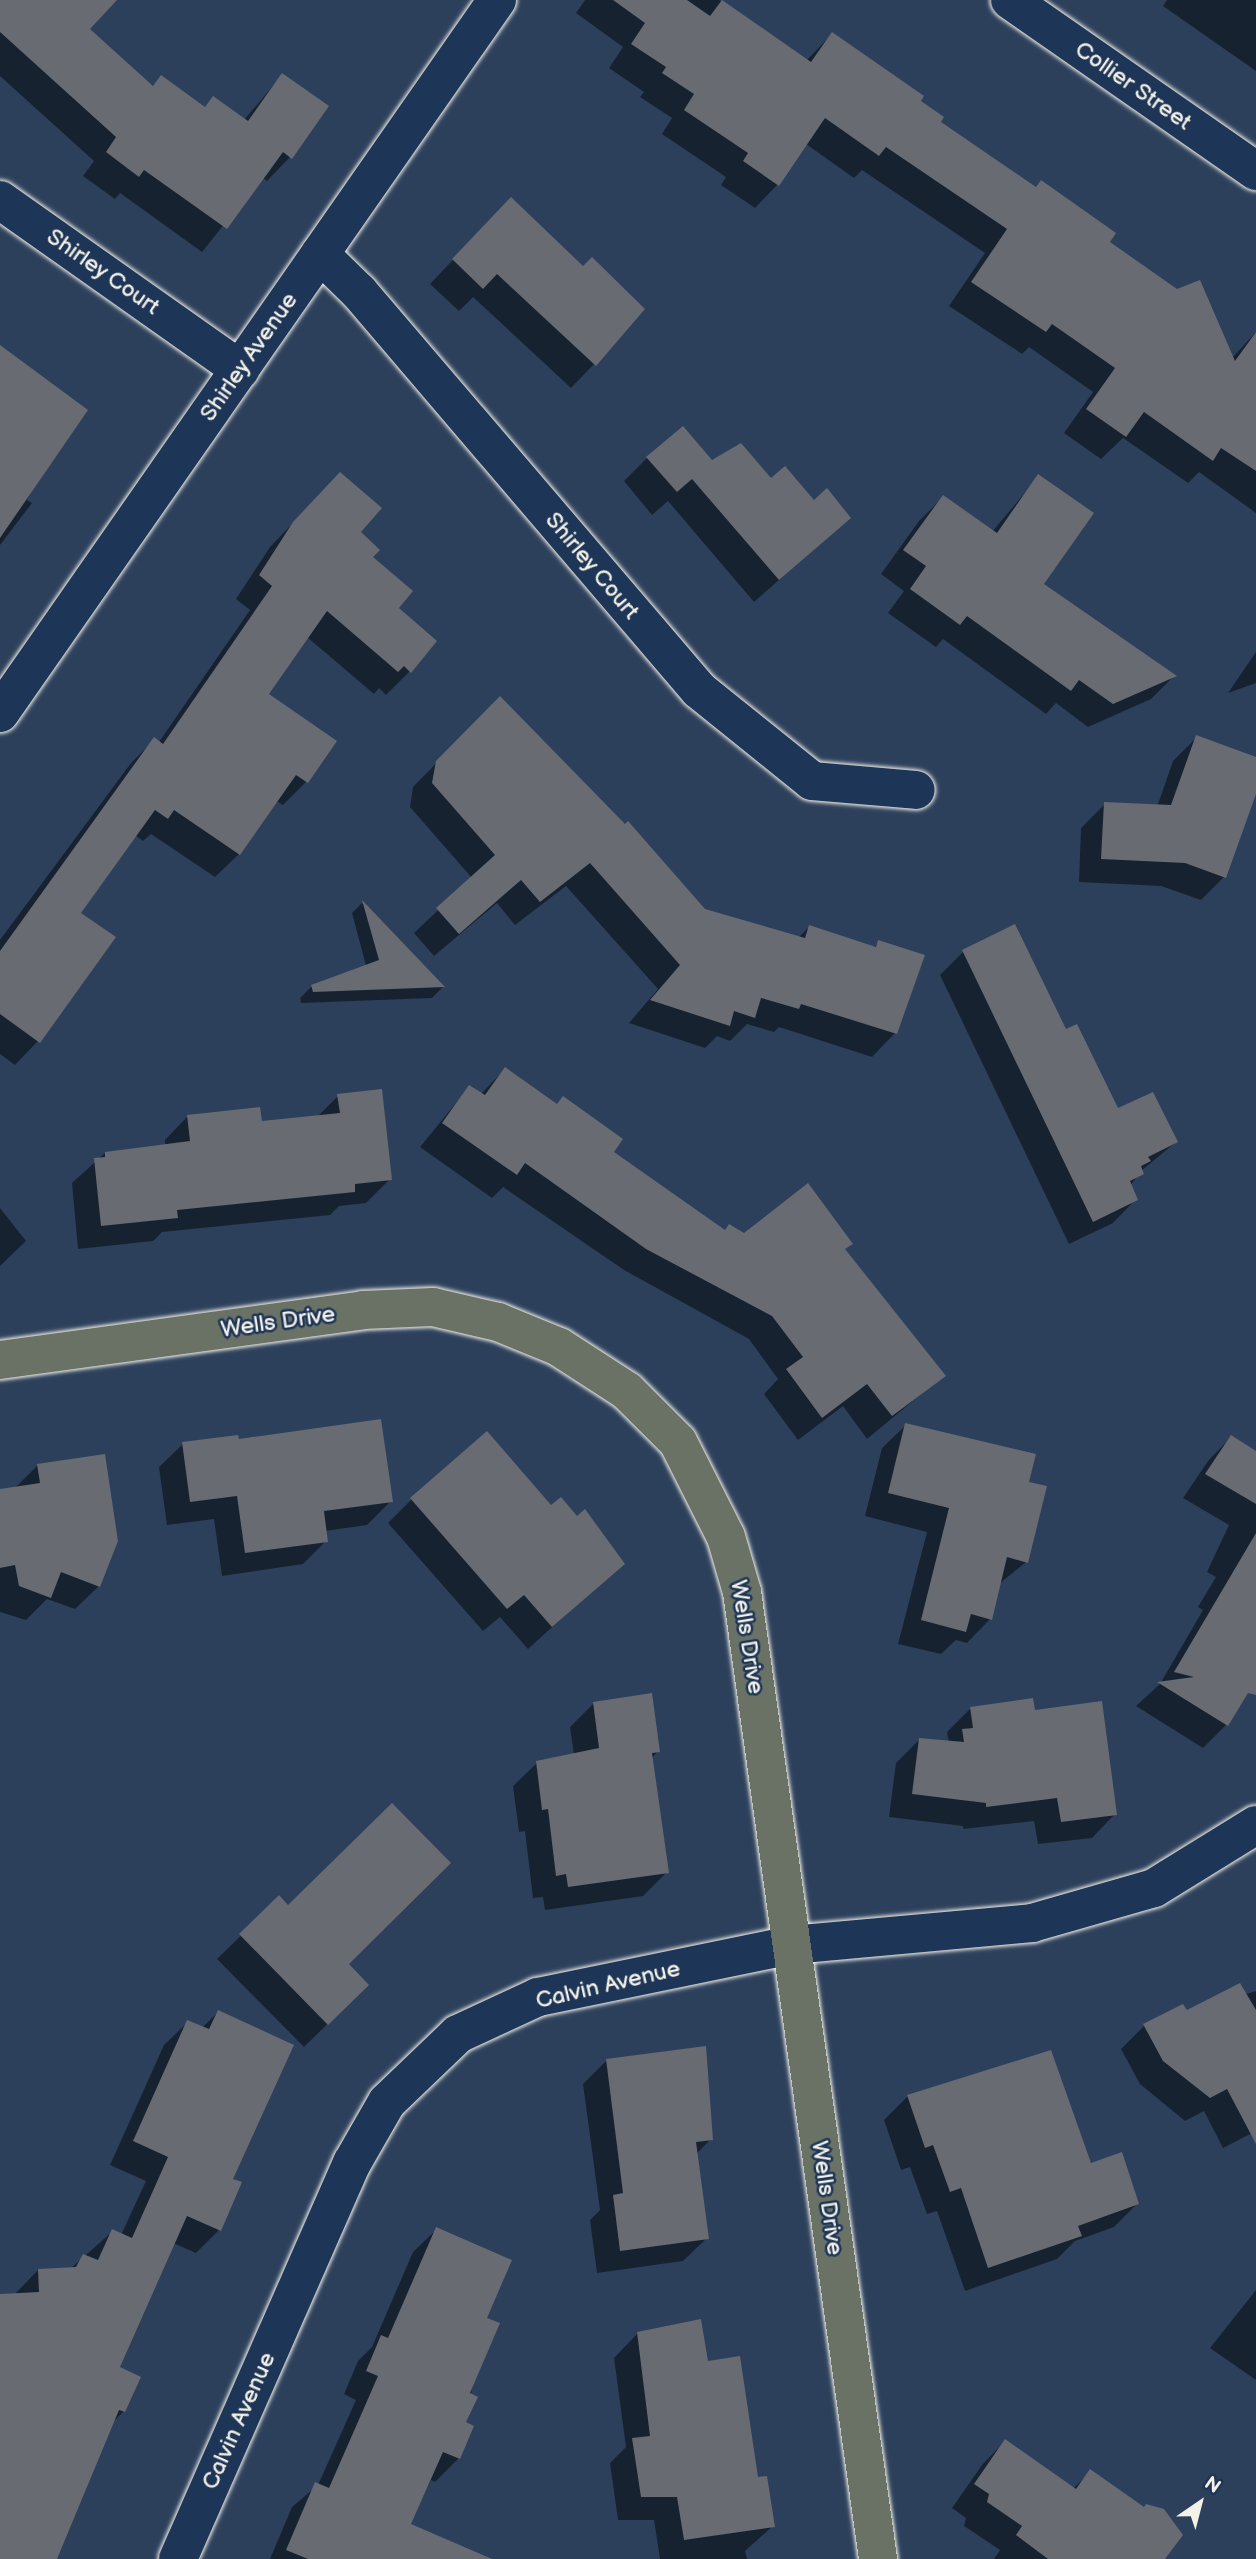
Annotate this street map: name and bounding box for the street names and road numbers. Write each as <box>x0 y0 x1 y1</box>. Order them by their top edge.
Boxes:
street label: Collier Street <box>1069 36 1197 136</box>
street label: Shirley Court <box>41 223 165 321</box>
street label: Shirley Avenue <box>194 287 304 427</box>
street label: Shirley Court <box>539 506 645 626</box>
street label: Wells Drive <box>219 1300 337 1344</box>
street label: Wells Drive <box>724 1578 770 1696</box>
street label: Calvin Avenue <box>533 1955 683 2015</box>
street label: Wells Drive <box>805 2139 849 2257</box>
street label: Calvin Avenue <box>196 2348 282 2494</box>

